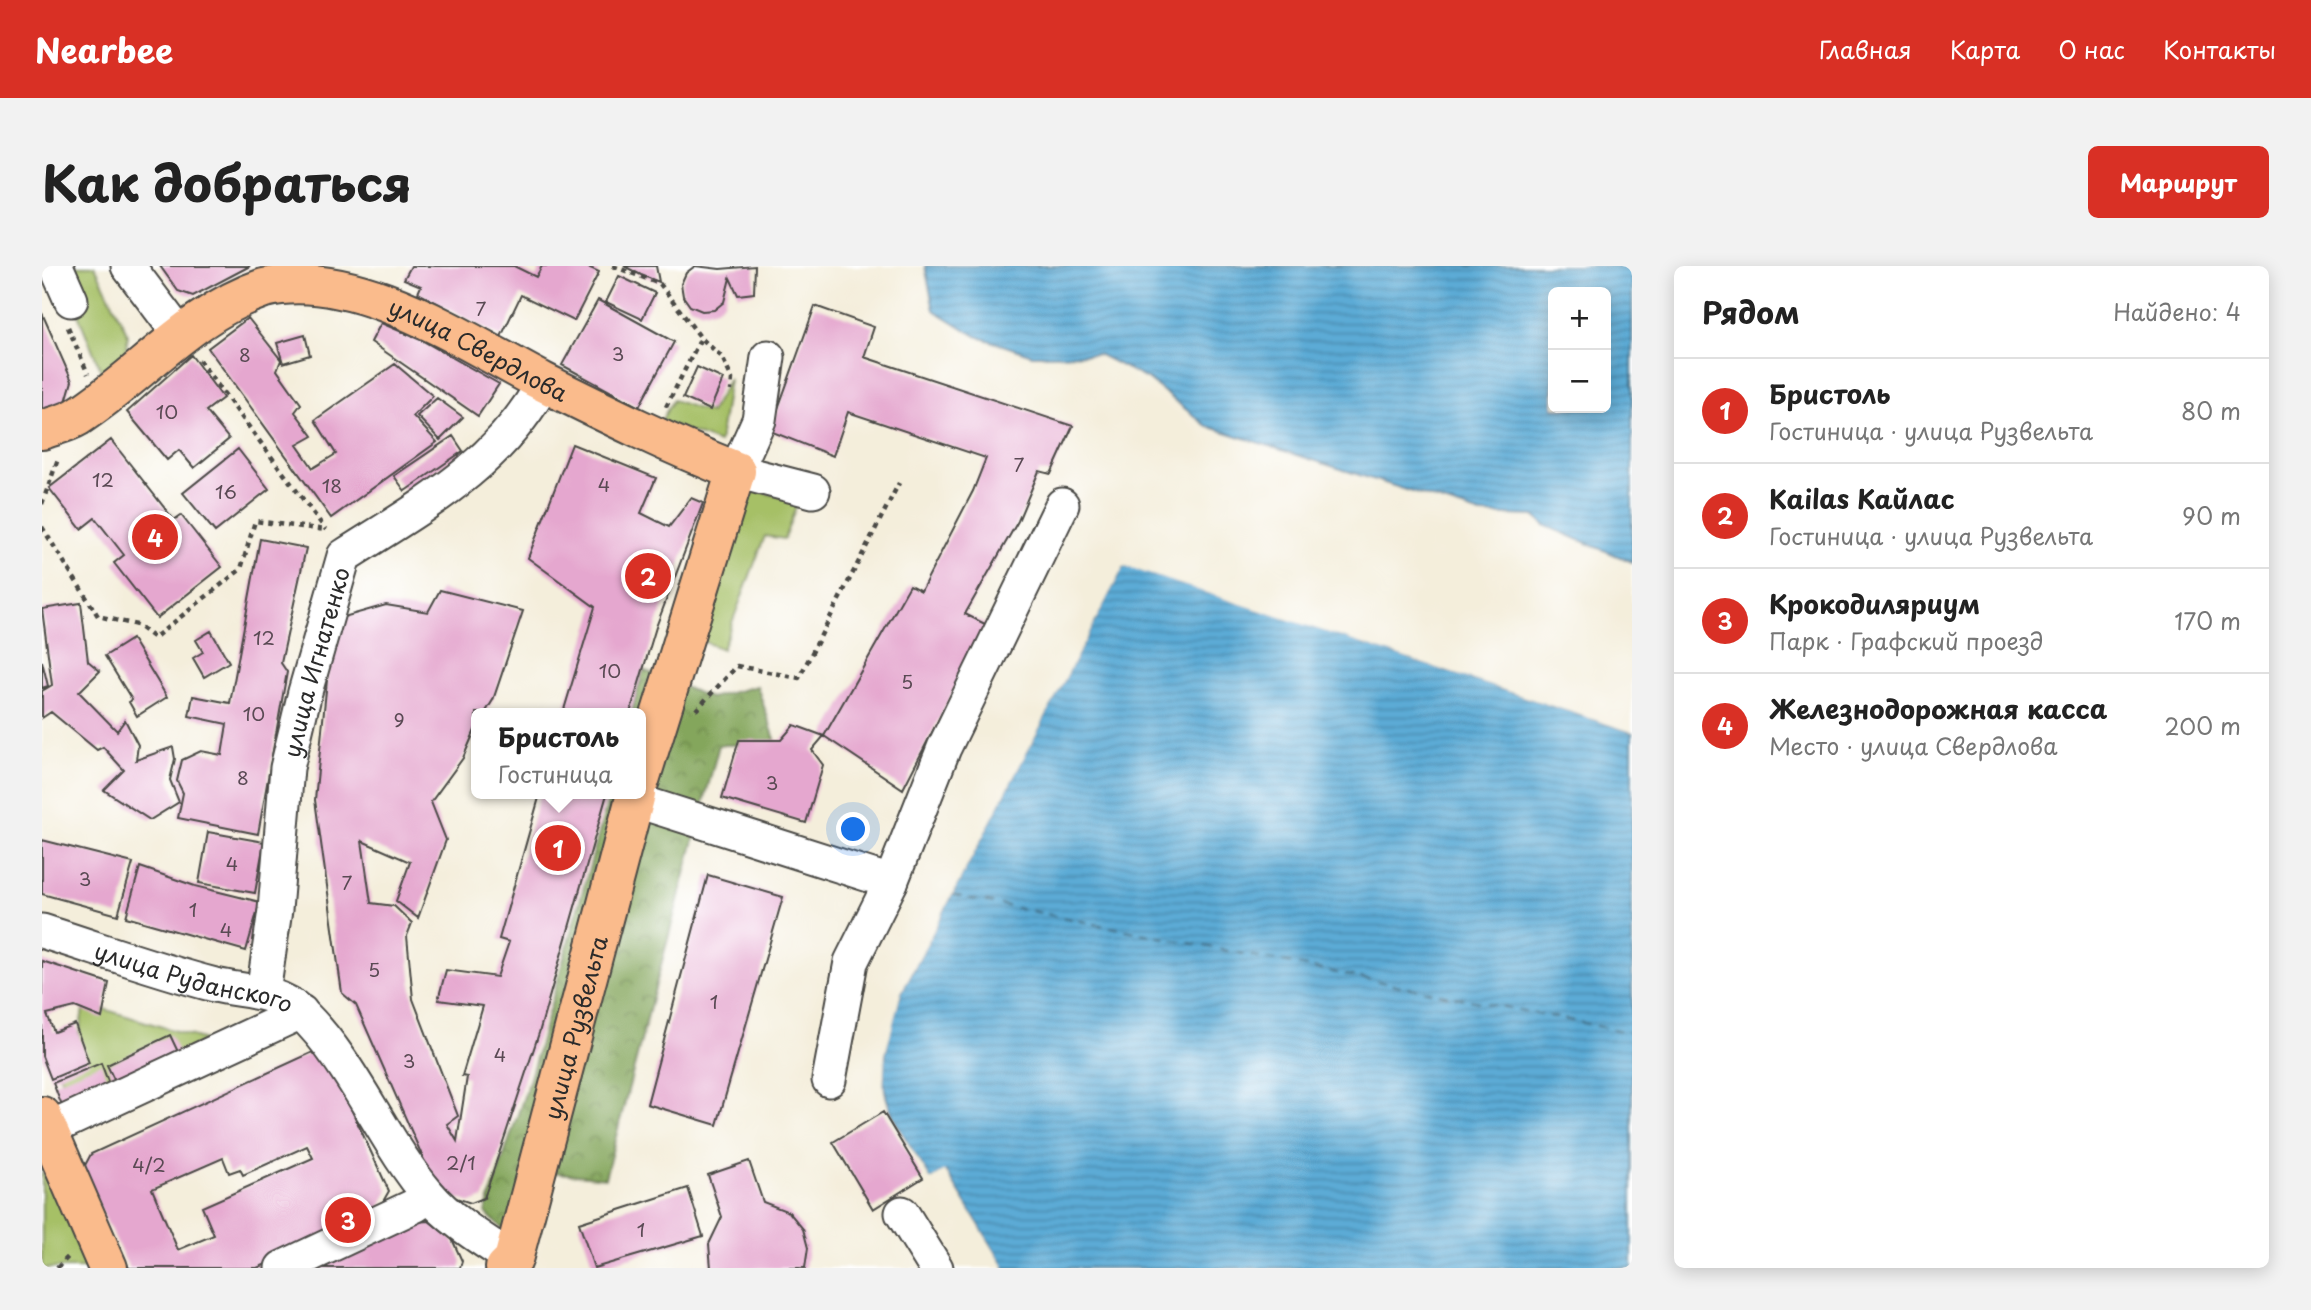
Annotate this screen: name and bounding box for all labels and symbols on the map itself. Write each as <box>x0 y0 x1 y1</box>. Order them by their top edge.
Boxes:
street label: улица Свердлова <box>384 288 575 410</box>
house number: 7 <box>476 294 487 322</box>
house number: 3 <box>612 339 624 367</box>
house number: 8 <box>239 340 251 368</box>
house number: 10 <box>156 397 178 425</box>
house number: 7 <box>1014 450 1025 478</box>
house number: 12 <box>92 465 114 493</box>
house number: 4 <box>598 470 610 498</box>
house number: 18 <box>322 471 342 499</box>
house number: 16 <box>215 477 237 505</box>
pin: 4 <box>132 511 178 563</box>
pin: 2 <box>625 550 671 602</box>
street label: улица Игнатенко <box>273 563 358 761</box>
house number: 12 <box>253 623 275 651</box>
house number: 10 <box>599 656 621 684</box>
house number: 5 <box>901 667 913 695</box>
house number: 10 <box>243 699 265 727</box>
house number: 9 <box>393 705 405 733</box>
house number: 8 <box>237 763 249 791</box>
house number: 3 <box>766 768 778 796</box>
your location <box>836 812 870 846</box>
pin: 1 <box>535 822 581 874</box>
house number: 4 <box>226 849 238 877</box>
house number: 3 <box>79 864 91 892</box>
house number: 7 <box>342 868 353 896</box>
house number: 1 <box>189 895 197 923</box>
house number: 4 <box>220 915 232 943</box>
street label: улица Рузвельта <box>533 931 615 1123</box>
street label: улица Руданского <box>90 932 300 1021</box>
house number: 5 <box>368 955 380 983</box>
house number: 1 <box>710 987 718 1015</box>
house number: 4 <box>494 1040 506 1068</box>
house number: 3 <box>403 1046 415 1074</box>
house number: 2/1 <box>446 1148 476 1176</box>
house number: 4/2 <box>132 1150 166 1178</box>
pin: 3 <box>325 1194 371 1246</box>
house number: 1 <box>637 1215 645 1243</box>

